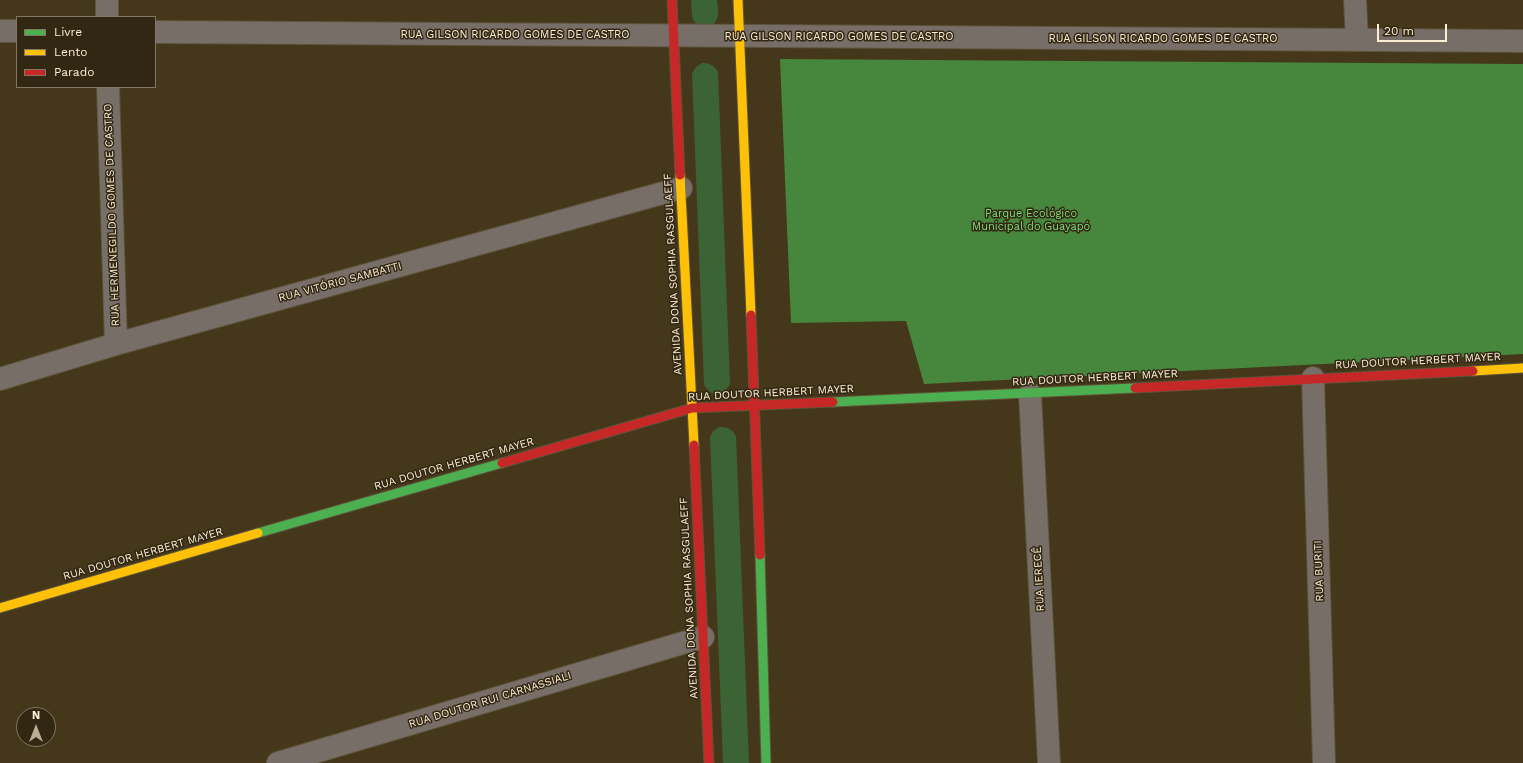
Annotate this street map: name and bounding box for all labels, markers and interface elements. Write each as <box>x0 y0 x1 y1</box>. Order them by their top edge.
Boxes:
legend <box>16 16 156 88</box>
scale bar <box>1379 16 1449 42</box>
text: 20 m <box>1384 24 1414 38</box>
text: Livre <box>54 25 82 39</box>
street label: RUA GILSON RICARDO GOMES DE CASTRO <box>400 28 630 42</box>
street label: RUA GILSON RICARDO GOMES DE CASTRO <box>724 30 954 44</box>
street label: RUA GILSON RICARDO GOMES DE CASTRO <box>1048 32 1278 46</box>
text: Lento <box>54 45 88 59</box>
text: Parado <box>54 65 94 79</box>
street label: RUA HERMENEGILDO GOMES DE CASTRO <box>102 103 122 327</box>
street label: AVENIDA DONA SOPHIA RASGULAEFF <box>661 173 685 375</box>
park label: Parque Ecológico Municipal do Guayapó <box>972 207 1090 233</box>
street label: RUA VITÓRIO SAMBATTI <box>277 259 403 305</box>
street label: RUA DOUTOR HERBERT MAYER <box>1335 350 1501 372</box>
street label: RUA DOUTOR HERBERT MAYER <box>1012 367 1178 389</box>
street label: RUA DOUTOR HERBERT MAYER <box>688 382 854 404</box>
street label: RUA DOUTOR HERBERT MAYER <box>372 435 536 493</box>
street label: AVENIDA DONA SOPHIA RASGULAEFF <box>677 497 701 699</box>
street label: RUA DOUTOR HERBERT MAYER <box>61 525 225 583</box>
street label: RUA BURITI <box>1311 540 1327 602</box>
street label: RUA IERECÊ <box>1031 546 1047 612</box>
street label: RUA DOUTOR RUI CARNASSIALI <box>407 669 573 731</box>
north arrow <box>16 707 56 747</box>
text: N <box>32 709 40 722</box>

